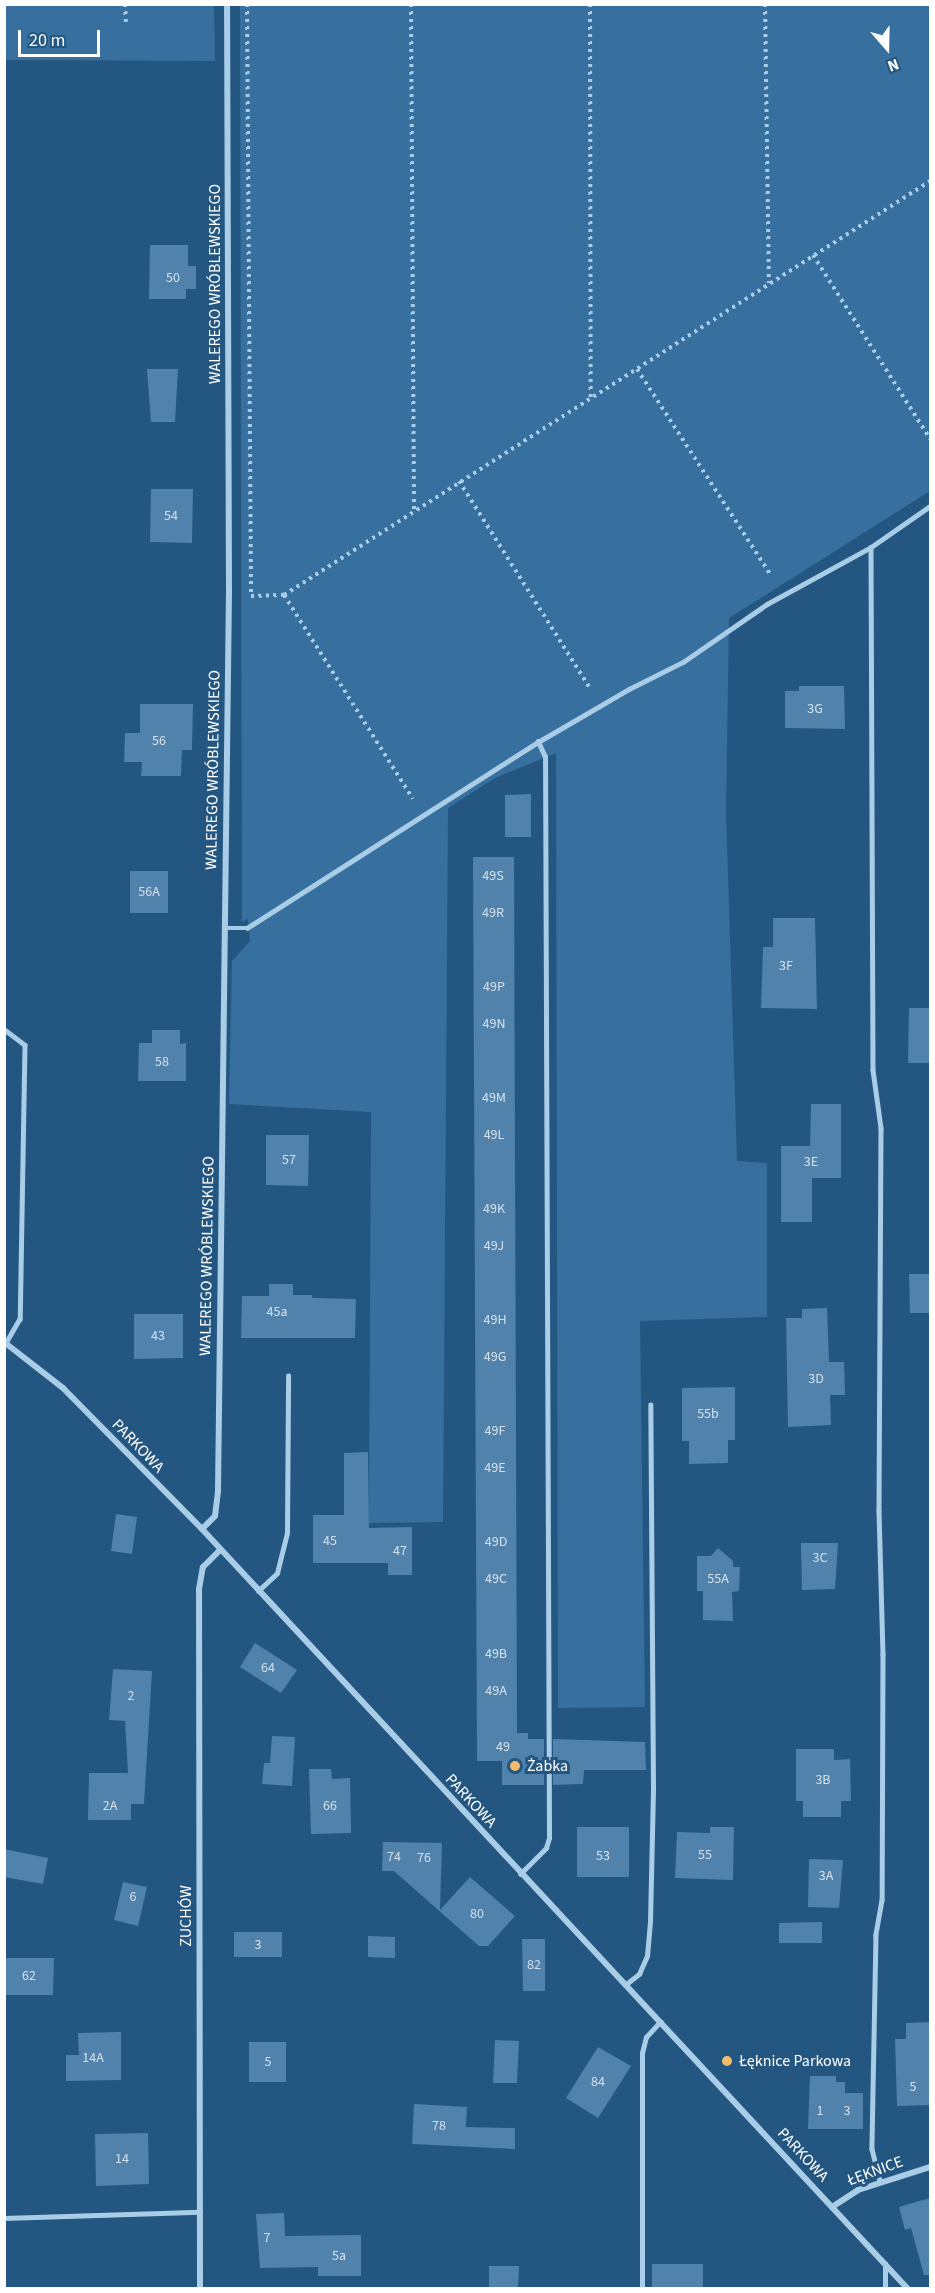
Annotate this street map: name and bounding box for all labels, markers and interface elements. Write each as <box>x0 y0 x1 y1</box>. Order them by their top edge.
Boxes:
scale bar <box>21 18 104 56</box>
north arrow <box>857 18 917 78</box>
text: 20 m <box>29 28 65 53</box>
text: N <box>884 53 902 77</box>
street label: WALEREGO WRÓBLEWSKIEGO <box>205 184 225 384</box>
house number: 50 <box>166 270 180 286</box>
house number: 54 <box>164 508 178 524</box>
street label: WALEREGO WRÓBLEWSKIEGO <box>202 670 224 870</box>
house number: 3G <box>807 701 823 717</box>
house number: 56 <box>152 733 166 749</box>
house number: 49S <box>482 868 504 884</box>
house number: 56A <box>138 884 160 900</box>
house number: 49R <box>482 905 504 921</box>
house number: 3F <box>779 958 793 974</box>
house number: 49P <box>483 979 505 995</box>
house number: 49N <box>483 1016 505 1032</box>
house number: 58 <box>155 1054 169 1070</box>
house number: 49M <box>482 1090 506 1106</box>
house number: 49L <box>484 1127 504 1143</box>
house number: 57 <box>282 1152 296 1168</box>
house number: 3E <box>804 1154 818 1170</box>
street label: WALEREGO WRÓBLEWSKIEGO <box>196 1156 218 1356</box>
house number: 49K <box>483 1201 505 1217</box>
house number: 49J <box>484 1238 504 1254</box>
house number: 45a <box>267 1304 287 1320</box>
house number: 49H <box>483 1312 507 1328</box>
house number: 43 <box>151 1328 165 1344</box>
house number: 49G <box>484 1349 506 1365</box>
house number: 3D <box>808 1371 824 1387</box>
house number: 55b <box>697 1406 719 1422</box>
street label: PARKOWA <box>108 1415 168 1477</box>
house number: 49F <box>485 1423 505 1439</box>
house number: 49E <box>484 1460 506 1476</box>
house number: 45 <box>323 1533 337 1549</box>
house number: 49D <box>485 1534 507 1550</box>
house number: 47 <box>393 1543 407 1559</box>
house number: 3C <box>813 1550 827 1566</box>
house number: 49C <box>485 1571 507 1587</box>
house number: 55A <box>707 1571 729 1587</box>
house number: 49B <box>485 1646 507 1662</box>
house number: 64 <box>261 1660 275 1676</box>
house number: 49A <box>485 1683 507 1699</box>
house number: 2 <box>128 1688 134 1704</box>
house number: 49 <box>496 1739 510 1755</box>
place label: Żabka <box>527 1756 568 1776</box>
marker: Żabka <box>508 1759 522 1773</box>
street label: PARKOWA <box>441 1770 501 1832</box>
house number: 3B <box>815 1772 831 1788</box>
house number: 2A <box>103 1798 117 1814</box>
house number: 66 <box>323 1798 337 1814</box>
house number: 55 <box>698 1847 712 1863</box>
house number: 53 <box>596 1848 610 1864</box>
house number: 74 <box>387 1849 401 1865</box>
house number: 76 <box>417 1850 431 1866</box>
house number: 3A <box>819 1868 833 1884</box>
street label: ZUCHÓW <box>176 1885 196 1947</box>
house number: 6 <box>130 1889 136 1905</box>
house number: 80 <box>470 1906 484 1922</box>
house number: 3 <box>255 1937 261 1953</box>
house number: 82 <box>527 1957 541 1973</box>
house number: 62 <box>22 1968 36 1984</box>
house number: 14A <box>82 2050 104 2066</box>
place label: Łęknice Parkowa <box>739 2051 851 2071</box>
house number: 5 <box>265 2054 271 2070</box>
marker: Łęknice Parkowa <box>720 2054 734 2068</box>
house number: 84 <box>591 2074 605 2090</box>
house number: 5 <box>910 2079 916 2095</box>
house number: 1 <box>817 2103 823 2119</box>
house number: 3 <box>844 2103 850 2119</box>
house number: 78 <box>432 2118 446 2134</box>
street label: PARKOWA <box>773 2124 833 2186</box>
house number: 14 <box>115 2151 129 2167</box>
street label: ŁĘKNICE <box>845 2152 905 2190</box>
house number: 7 <box>264 2230 270 2246</box>
house number: 5a <box>332 2248 346 2264</box>

